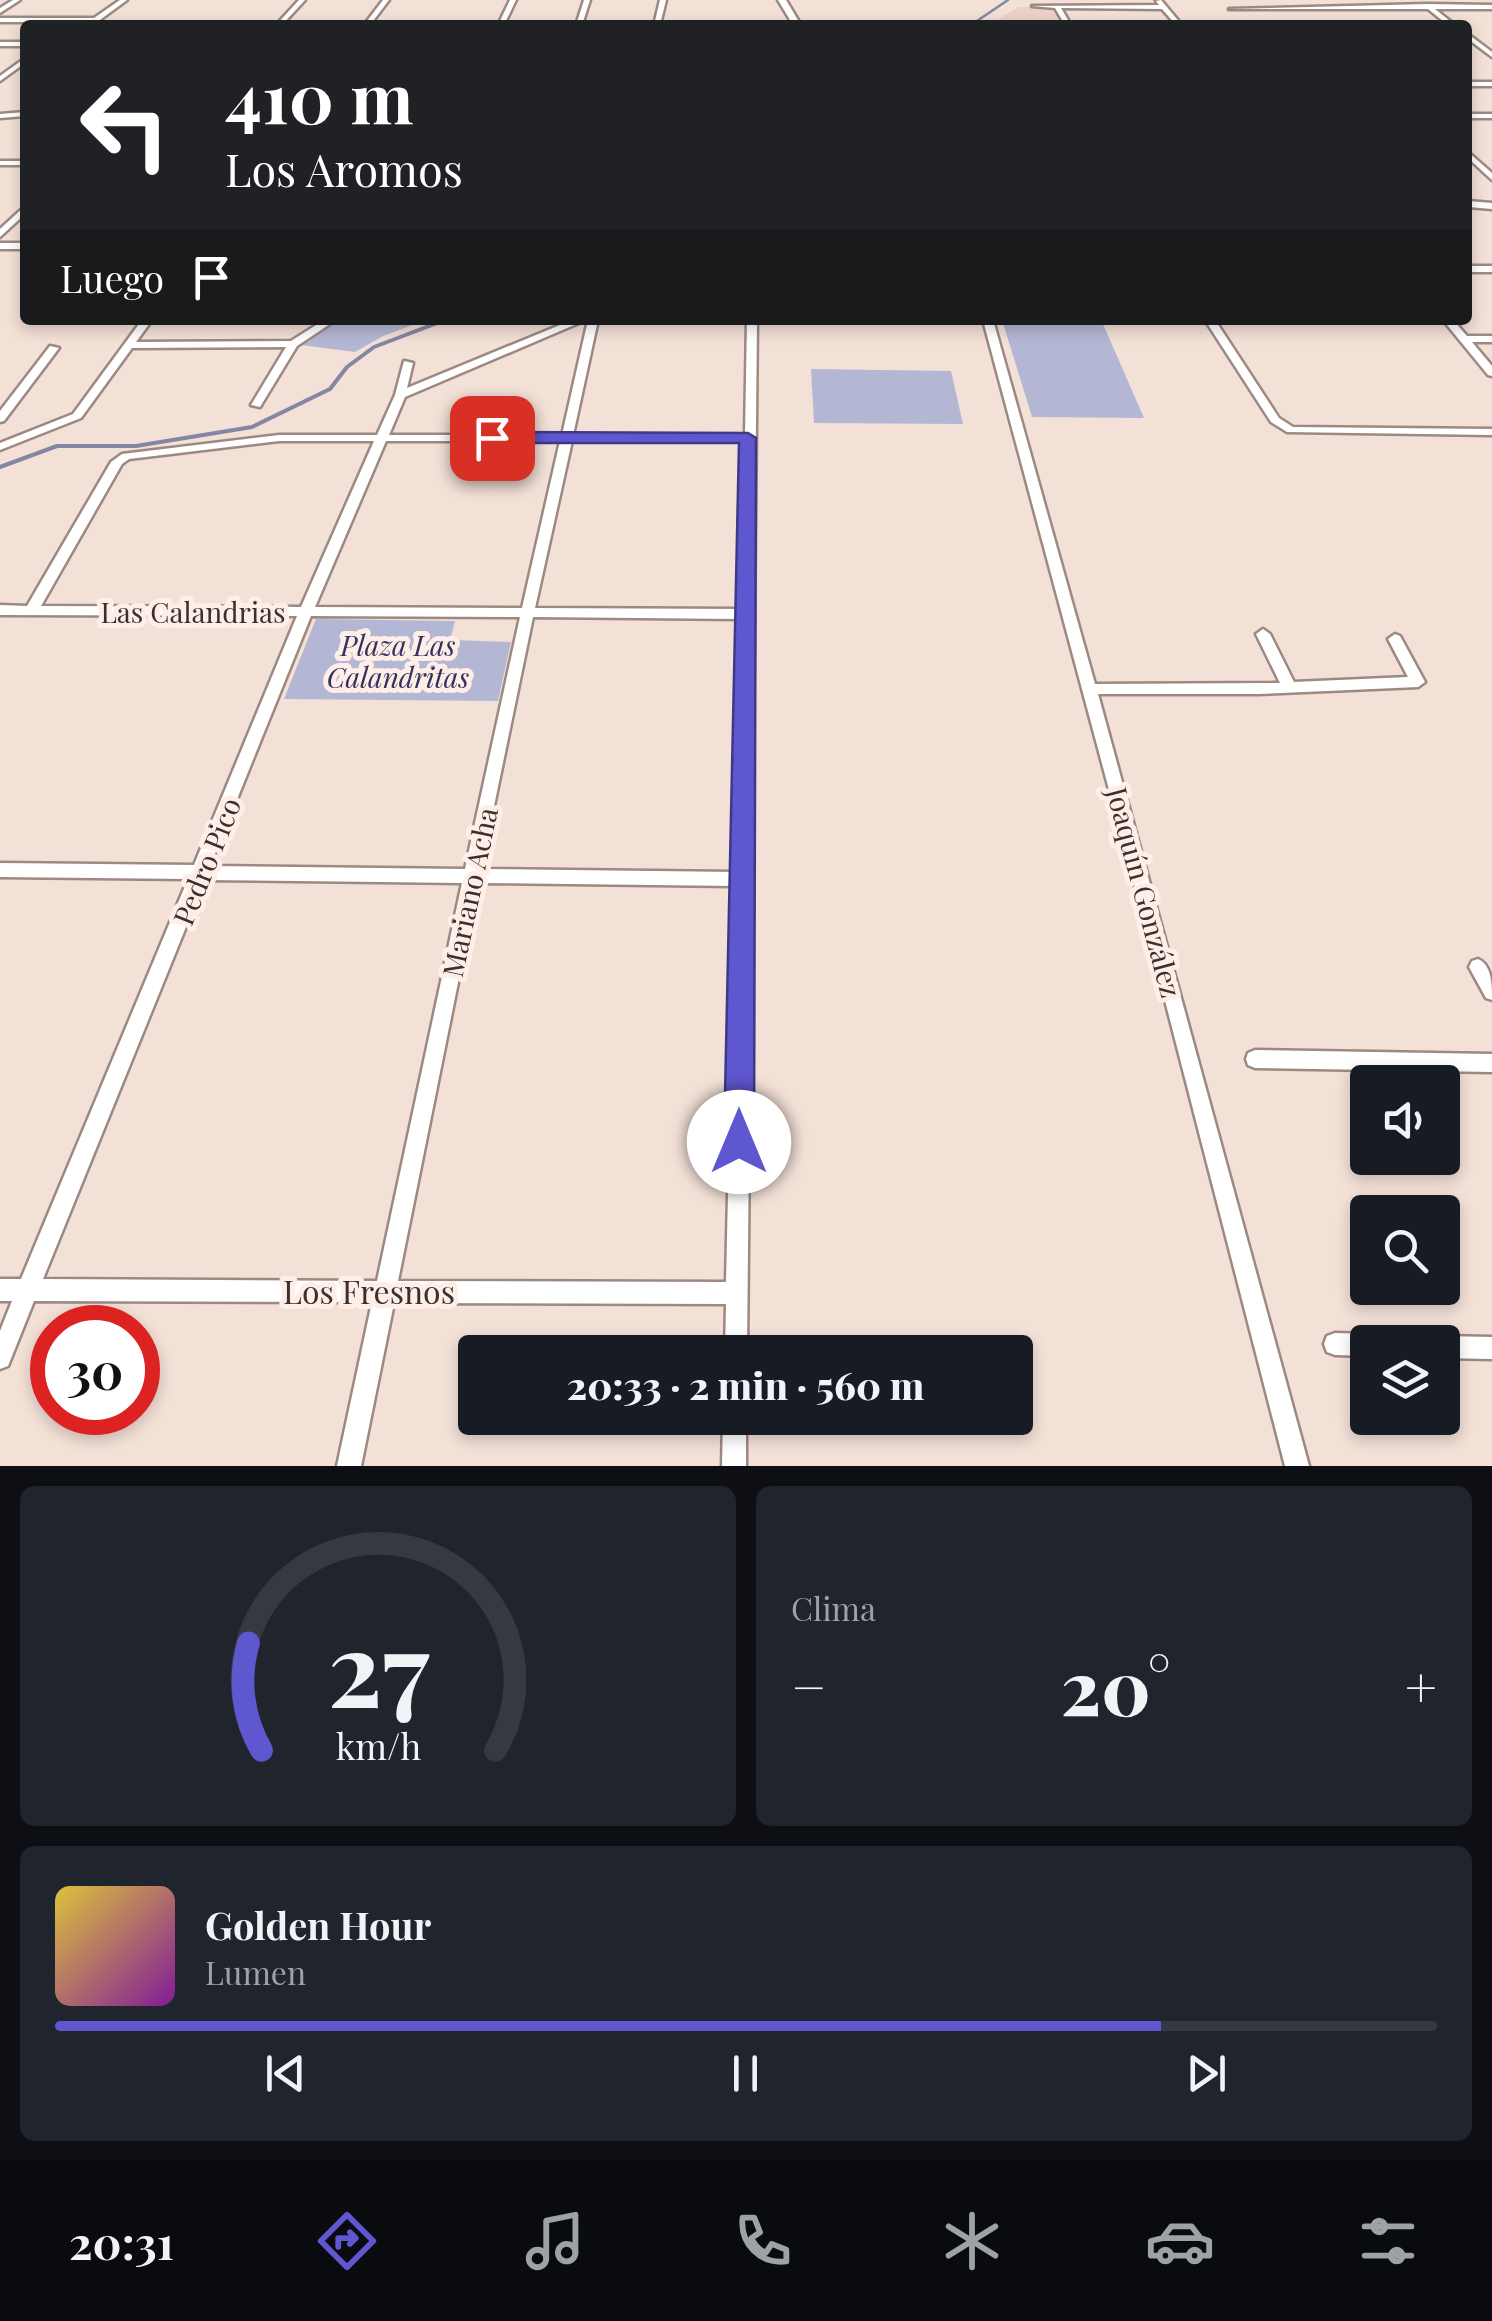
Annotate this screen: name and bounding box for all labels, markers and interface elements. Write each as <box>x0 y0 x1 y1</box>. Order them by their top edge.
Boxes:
text: 410 m <box>225 48 414 142</box>
icon: left <box>60 60 190 190</box>
text: Los Aromos <box>225 138 463 198</box>
icon: arrive <box>184 250 239 305</box>
text: Luego <box>60 252 164 303</box>
pin <box>450 396 535 481</box>
icon: arrive <box>465 411 520 466</box>
street label: Las Calandrias <box>100 593 286 630</box>
park label: Plaza Las Calandritas <box>327 626 469 695</box>
street label: Joaquín González <box>1099 782 1191 1001</box>
street label: Pedro Pico <box>164 792 248 930</box>
street label: Mariano Acha <box>433 804 505 980</box>
map controls <box>1350 1065 1460 1435</box>
button: sound <box>1350 1065 1460 1175</box>
position arrow <box>687 1090 791 1194</box>
button: search <box>1350 1195 1460 1305</box>
street label: Los Fresnos <box>283 1269 455 1312</box>
speed limit sign: 30 <box>30 1305 160 1435</box>
button: layers <box>1350 1325 1460 1435</box>
text: 20:33 · 2 min · 560 m <box>567 1359 924 1410</box>
text: Clima <box>791 1586 876 1629</box>
text: 27 <box>327 1595 430 1734</box>
text: 20° <box>1061 1635 1170 1735</box>
text: − <box>791 1648 827 1722</box>
text: + <box>1405 1648 1437 1722</box>
text: km/h <box>335 1721 421 1769</box>
text: Golden Hour <box>205 1899 431 1950</box>
text: Lumen <box>205 1950 306 1993</box>
icon: previous <box>258 2046 313 2101</box>
icon: pause <box>718 2046 773 2101</box>
icon: next <box>1179 2046 1234 2101</box>
icon: directions <box>312 2206 382 2276</box>
icon: music <box>520 2206 590 2276</box>
icon: phone <box>728 2206 798 2276</box>
icon: climate <box>937 2206 1007 2276</box>
icon: car <box>1145 2206 1215 2276</box>
icon: filters <box>1353 2206 1423 2276</box>
text: 20:31 <box>69 2211 174 2271</box>

